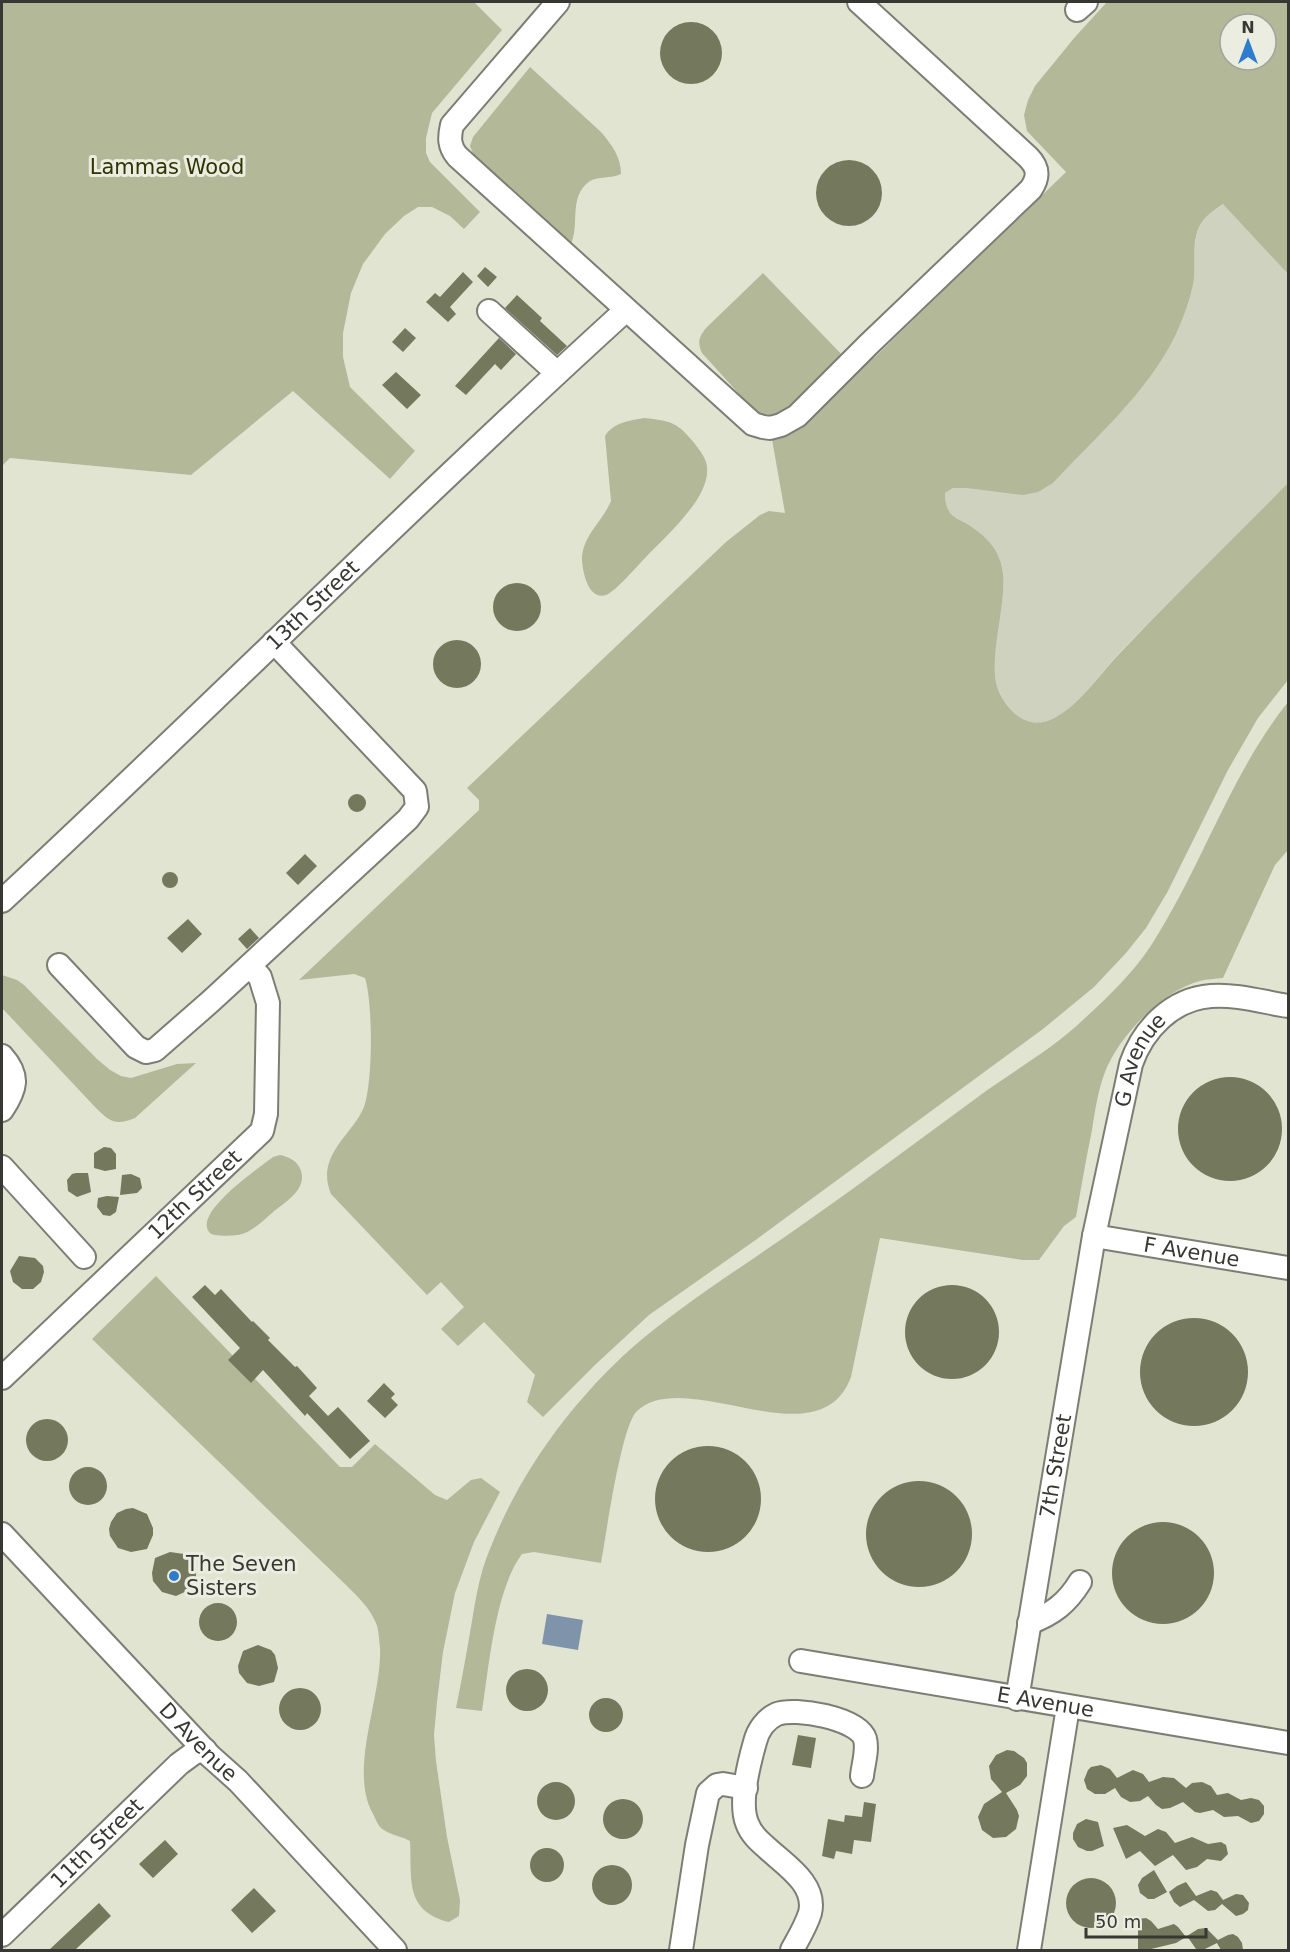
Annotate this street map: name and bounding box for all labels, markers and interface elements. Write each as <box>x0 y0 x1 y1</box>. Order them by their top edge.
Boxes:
north arrow <box>1218 12 1278 72</box>
text: N <box>1241 18 1255 37</box>
park label: Lammas Wood <box>90 155 244 179</box>
street label: 13th Street <box>262 555 364 655</box>
street label: G Avenue <box>1110 1008 1171 1109</box>
street label: 12th Street <box>144 1145 246 1244</box>
street label: F Avenue <box>1142 1232 1241 1272</box>
street label: 7th Street <box>1035 1412 1076 1520</box>
place label: The Seven Sisters <box>185 1552 297 1600</box>
marker: The Seven Sisters <box>167 1569 181 1583</box>
street label: E Avenue <box>995 1682 1096 1722</box>
street label: D Avenue <box>154 1698 242 1786</box>
street label: 11th Street <box>46 1793 148 1893</box>
scale bar <box>1086 1901 1206 1939</box>
text: 50 m <box>1095 1911 1141 1932</box>

